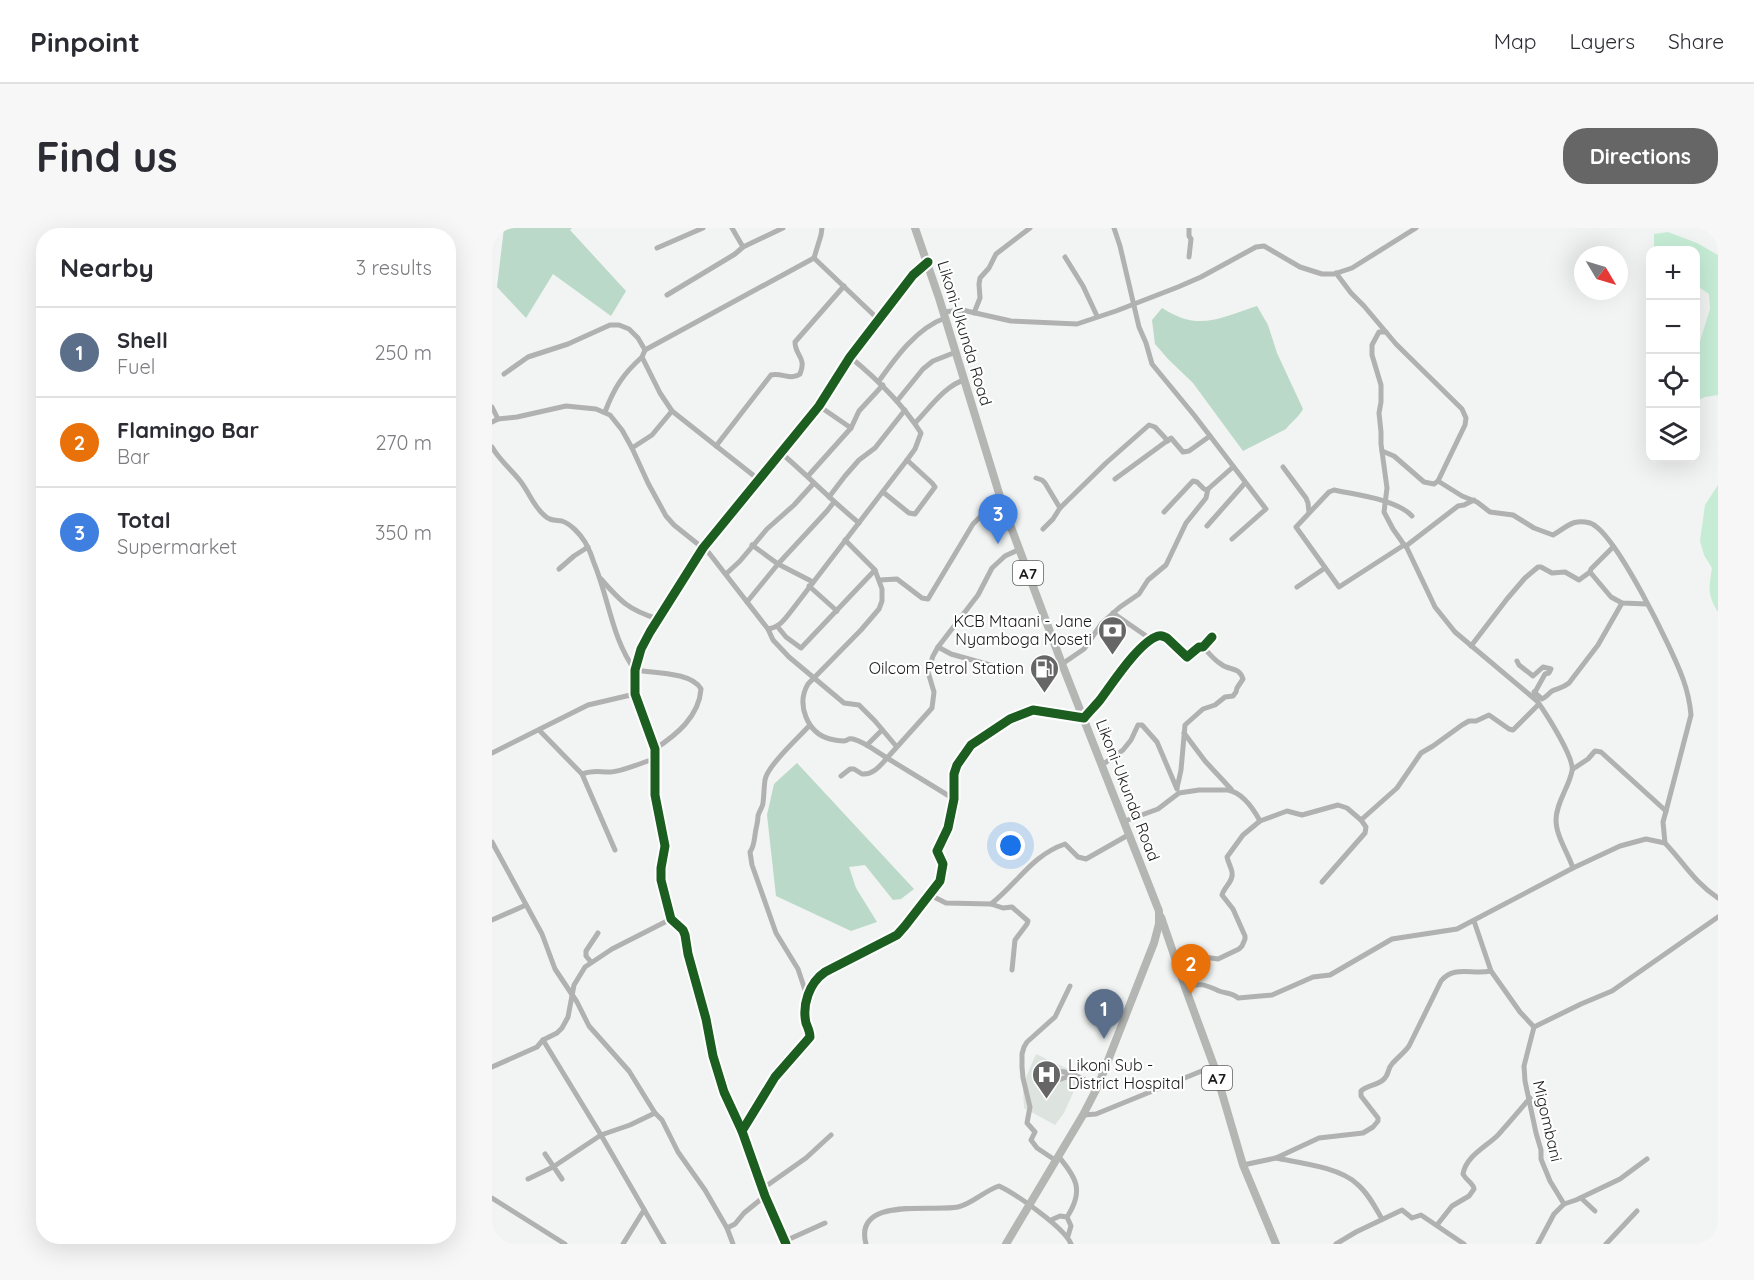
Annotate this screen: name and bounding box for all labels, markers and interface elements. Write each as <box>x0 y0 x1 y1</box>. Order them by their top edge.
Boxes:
text: Pinpoint <box>30 24 140 59</box>
text: Map <box>1494 28 1537 54</box>
text: Layers <box>1570 28 1635 54</box>
text: Share <box>1668 28 1724 54</box>
button: Directions <box>1563 128 1718 184</box>
text: Find us <box>36 130 178 183</box>
north arrow <box>1574 246 1628 300</box>
map controls <box>1646 246 1700 462</box>
button: + <box>1646 246 1700 300</box>
text: Nearby <box>60 251 154 284</box>
text: 3 results <box>356 255 432 280</box>
street label: Likoni-Ukunda Road <box>933 258 997 408</box>
button: − <box>1646 300 1700 354</box>
text: Shell <box>117 326 168 354</box>
text: 1 <box>76 340 83 365</box>
text: 250 m <box>374 340 432 365</box>
text: Fuel <box>117 354 155 379</box>
button: locate <box>1646 354 1700 408</box>
button: layers <box>1646 408 1700 462</box>
text: Flamingo Bar <box>117 416 259 444</box>
text: 2 <box>74 430 85 455</box>
text: 270 m <box>375 430 432 455</box>
text: Bar <box>117 444 150 469</box>
pin: 3 <box>978 494 1018 544</box>
text: Total <box>117 506 171 534</box>
text: 3 <box>74 520 85 545</box>
text: 350 m <box>375 520 432 545</box>
text: Supermarket <box>117 534 237 559</box>
road number: A7 <box>1013 561 1043 585</box>
place label: KCB Mtaani - Jane Nyamboga Moseti <box>953 611 1092 649</box>
bank icon: KCB Mtaani - Jane Nyamboga Moseti <box>1097 614 1129 656</box>
fuel station icon: Oilcom Petrol Station <box>1029 652 1061 694</box>
place label: Oilcom Petrol Station <box>869 658 1024 678</box>
street label: Likoni-Ukunda Road <box>1092 716 1164 864</box>
your location <box>996 831 1025 860</box>
pin: 2 <box>1172 944 1210 994</box>
pin: 1 <box>1084 990 1124 1039</box>
place label: Likoni Sub - District Hospital <box>1068 1055 1184 1093</box>
hospital icon: Likoni Sub - District Hospital <box>1031 1058 1063 1100</box>
road number: A7 <box>1202 1066 1232 1090</box>
street label: Migombani <box>1529 1078 1567 1164</box>

